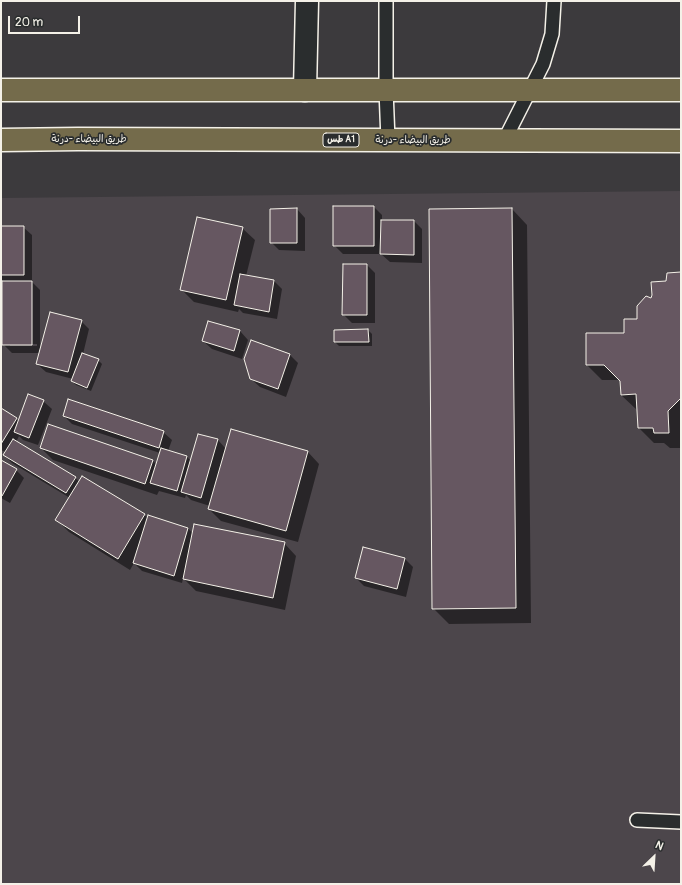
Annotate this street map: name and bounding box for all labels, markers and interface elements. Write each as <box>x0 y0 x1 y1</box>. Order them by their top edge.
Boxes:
scale bar <box>10 8 82 34</box>
text: 20 m <box>15 15 43 30</box>
street label: طريق البيضاء -درنة <box>51 133 127 145</box>
road number: طس A1 <box>323 133 359 147</box>
street label: طريق البيضاء -درنة <box>375 134 451 146</box>
north arrow <box>634 837 674 877</box>
text: N <box>653 838 665 853</box>

